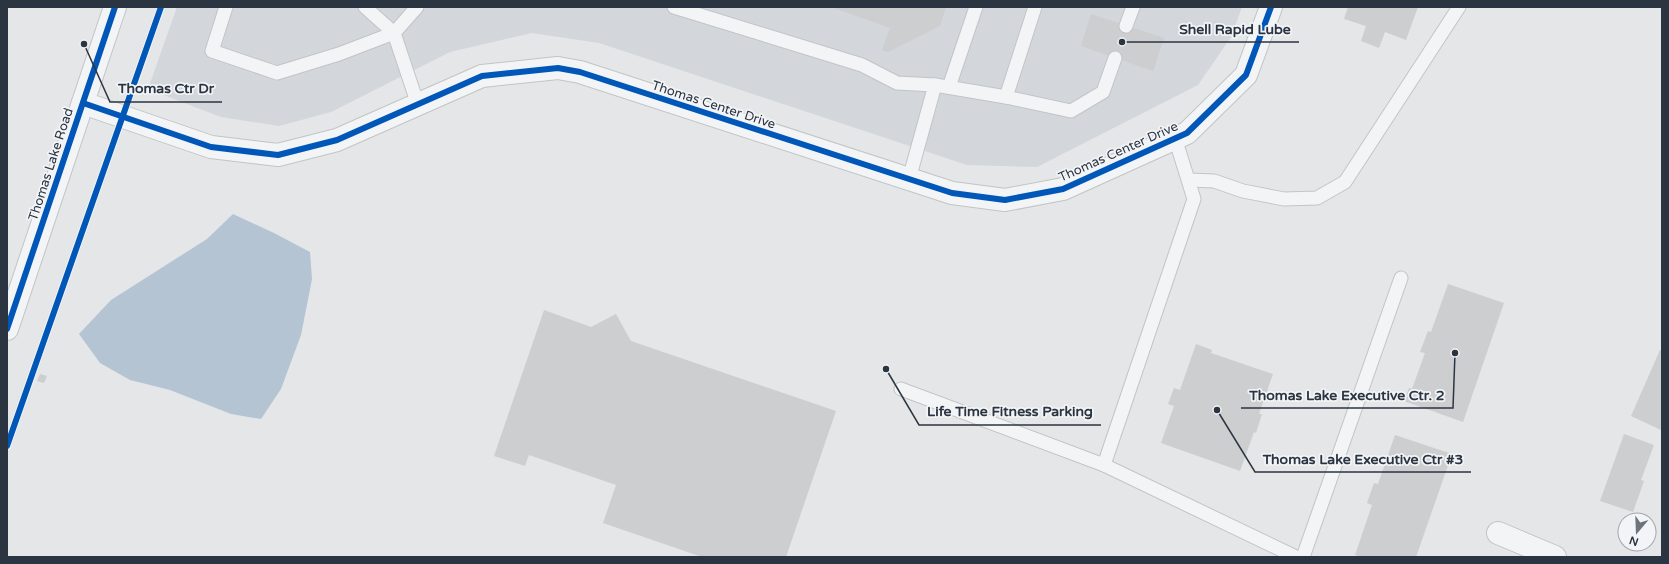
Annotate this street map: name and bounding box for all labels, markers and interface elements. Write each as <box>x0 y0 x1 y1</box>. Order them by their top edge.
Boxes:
callout: Shell Rapid Lube <box>1171 16 1299 42</box>
text: Shell Rapid Lube <box>1179 21 1291 38</box>
callout: Thomas Ctr Dr <box>110 76 222 102</box>
street label: Thomas Center Drive <box>650 77 778 133</box>
text: Thomas Ctr Dr <box>117 80 215 97</box>
street label: Thomas Lake Road <box>25 106 77 223</box>
street label: Thomas Center Drive <box>1056 118 1181 185</box>
callout: Thomas Lake Executive Ctr. 2 <box>1241 382 1453 408</box>
text: Thomas Lake Executive Ctr. 2 <box>1248 387 1445 404</box>
callout: Life Time Fitness Parking <box>919 399 1101 425</box>
text: Life Time Fitness Parking <box>927 403 1093 420</box>
callout: Thomas Lake Executive Ctr #3 <box>1255 446 1471 472</box>
text: Thomas Lake Executive Ctr #3 <box>1262 451 1464 468</box>
north arrow <box>1617 512 1657 552</box>
text: N <box>1628 533 1640 549</box>

